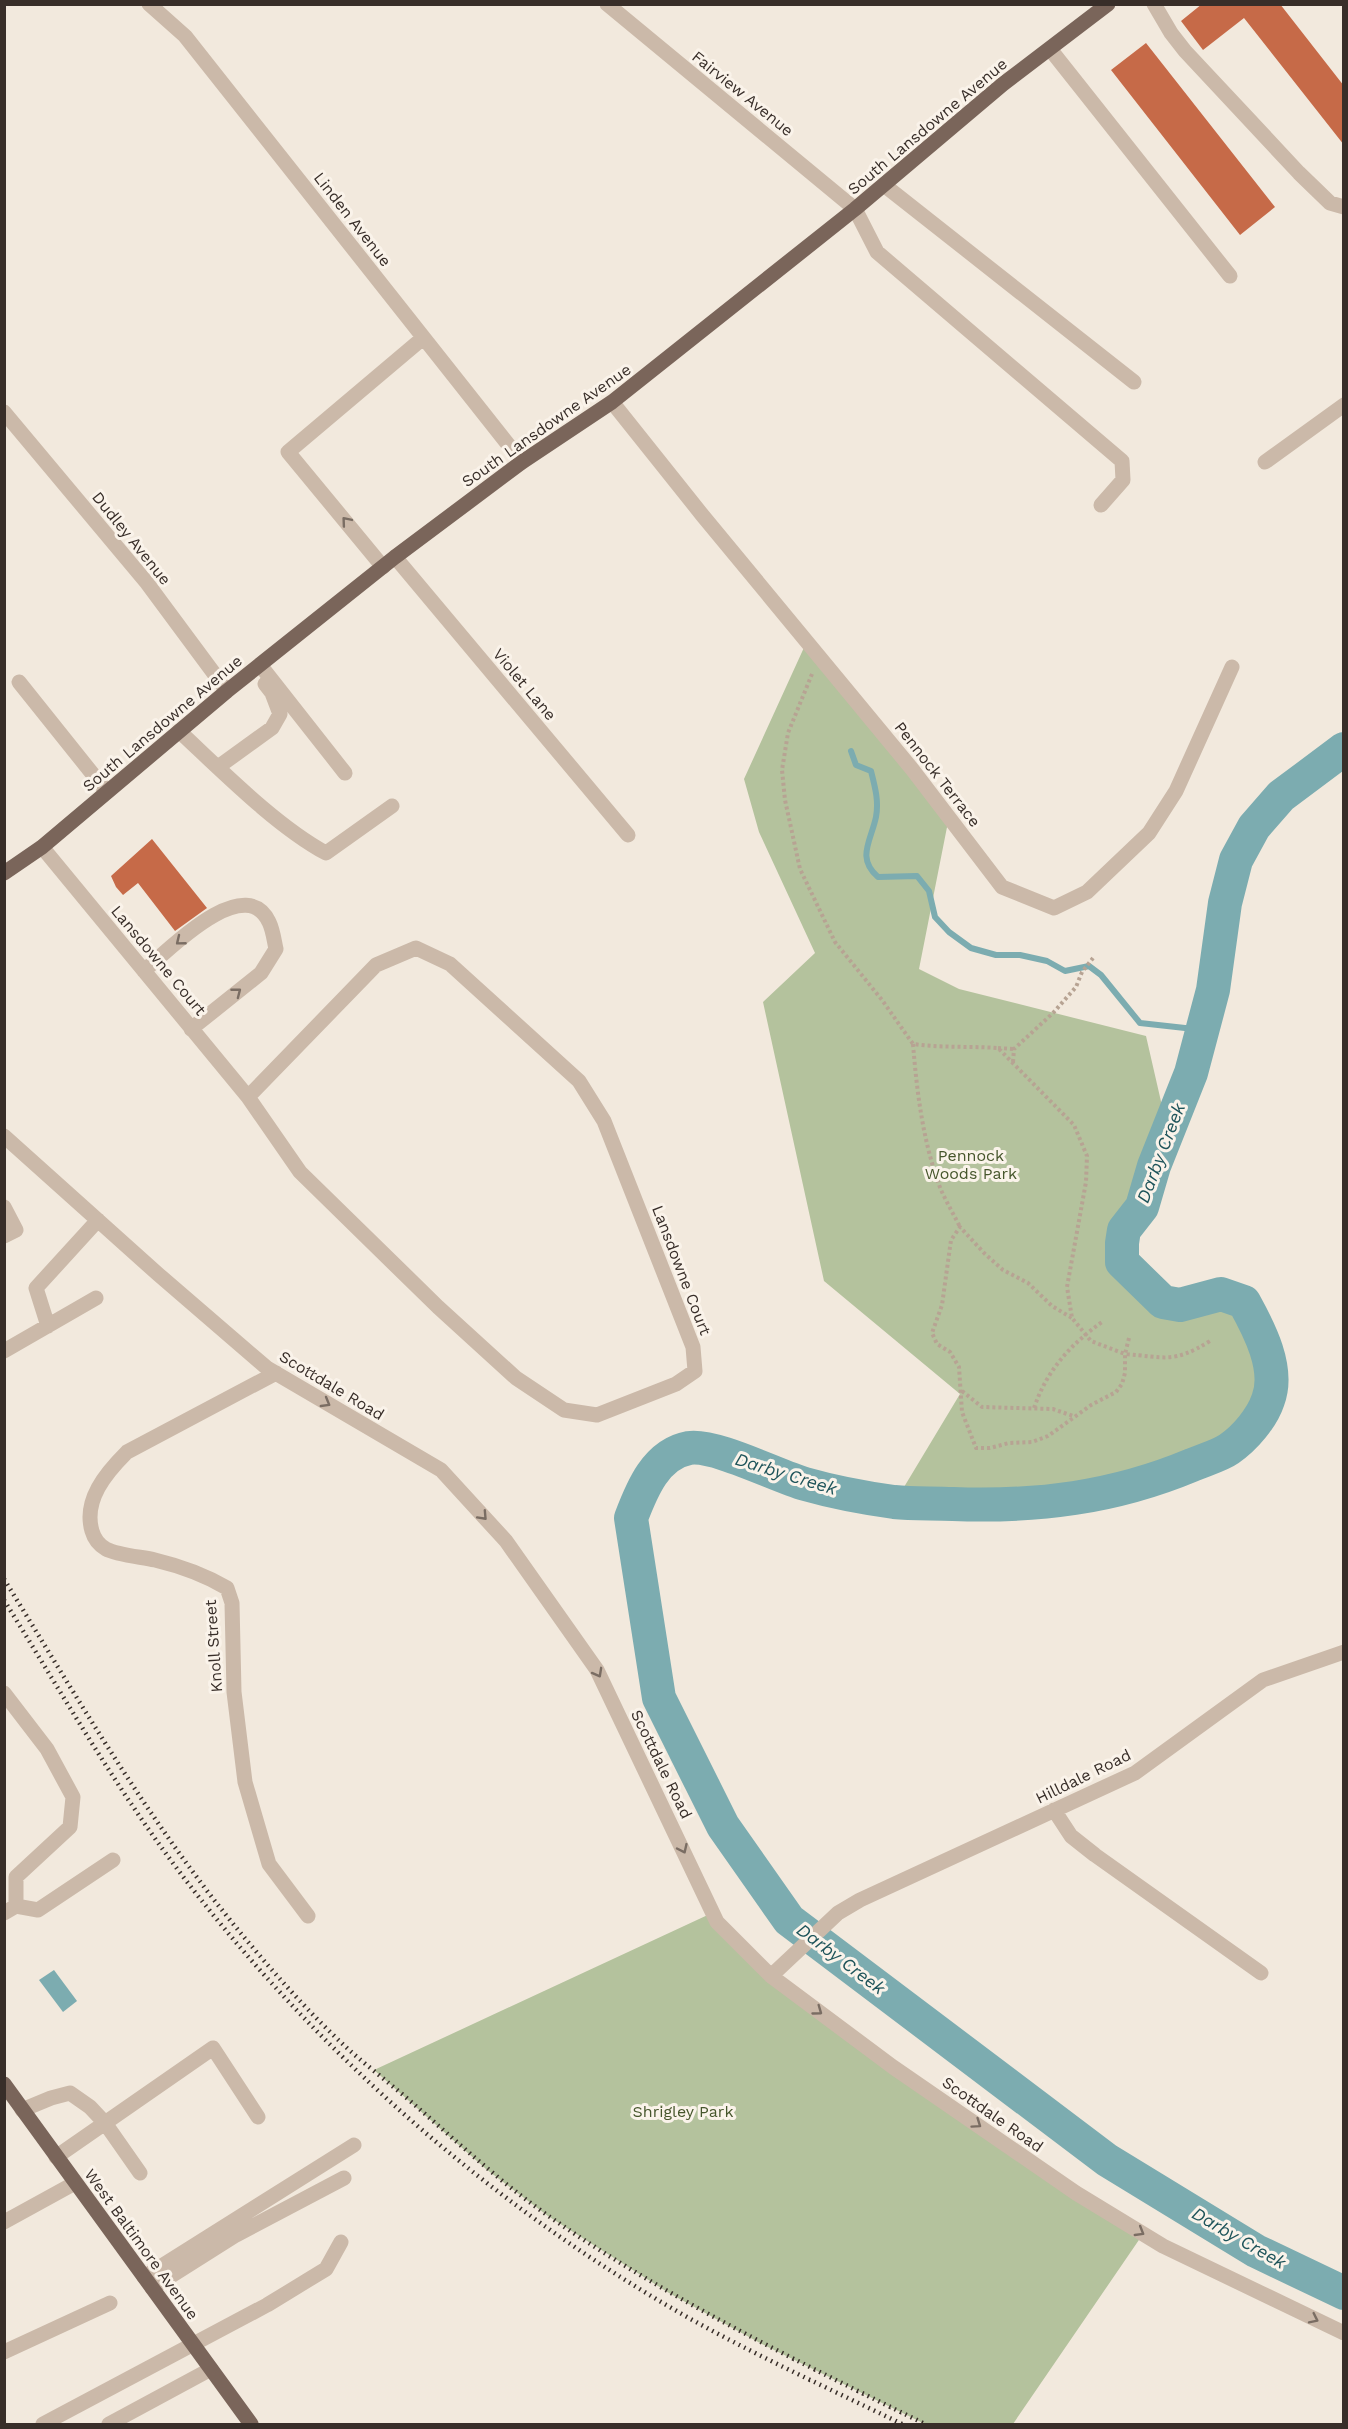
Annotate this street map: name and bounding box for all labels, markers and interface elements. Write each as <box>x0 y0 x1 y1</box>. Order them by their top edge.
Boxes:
street label: Fairview Avenue <box>688 47 797 140</box>
street label: South Lansdowne Avenue <box>844 54 1011 199</box>
street label: Linden Avenue <box>310 168 395 270</box>
street label: South Lansdowne Avenue <box>458 360 634 491</box>
street label: Dudley Avenue <box>88 488 175 589</box>
one-way arrow <box>342 517 353 528</box>
street label: Violet Lane <box>489 644 560 724</box>
street label: South Lansdowne Avenue <box>79 651 246 796</box>
street label: Pennock Terrace <box>891 718 985 831</box>
street label: Lansdowne Court <box>107 902 210 1019</box>
one-way arrow <box>175 933 186 944</box>
one-way arrow <box>231 989 242 1000</box>
water label: Darby Creek <box>1132 1099 1190 1206</box>
park label: Pennock Woods Park <box>925 1146 1017 1183</box>
street label: Lansdowne Court <box>648 1203 715 1338</box>
street label: Scottdale Road <box>276 1347 388 1424</box>
one-way arrow <box>320 1396 331 1407</box>
water label: Darby Creek <box>733 1448 841 1499</box>
one-way arrow <box>476 1509 487 1520</box>
street label: Knoll Street <box>201 1599 226 1693</box>
one-way arrow <box>591 1667 602 1677</box>
street label: Scottdale Road <box>627 1707 696 1822</box>
street label: Hilldale Road <box>1033 1745 1134 1808</box>
one-way arrow <box>675 1842 687 1853</box>
water label: Darby Creek <box>793 1919 891 1999</box>
one-way arrow <box>812 2004 823 2015</box>
street label: Scottdale Road <box>939 2073 1047 2156</box>
park label: Shrigley Park <box>633 2102 733 2121</box>
one-way arrow <box>970 2117 981 2128</box>
street label: West Baltimore Avenue <box>81 2165 203 2323</box>
water label: Darby Creek <box>1188 2202 1291 2274</box>
one-way arrow <box>1134 2224 1144 2236</box>
one-way arrow <box>1308 2311 1319 2323</box>

